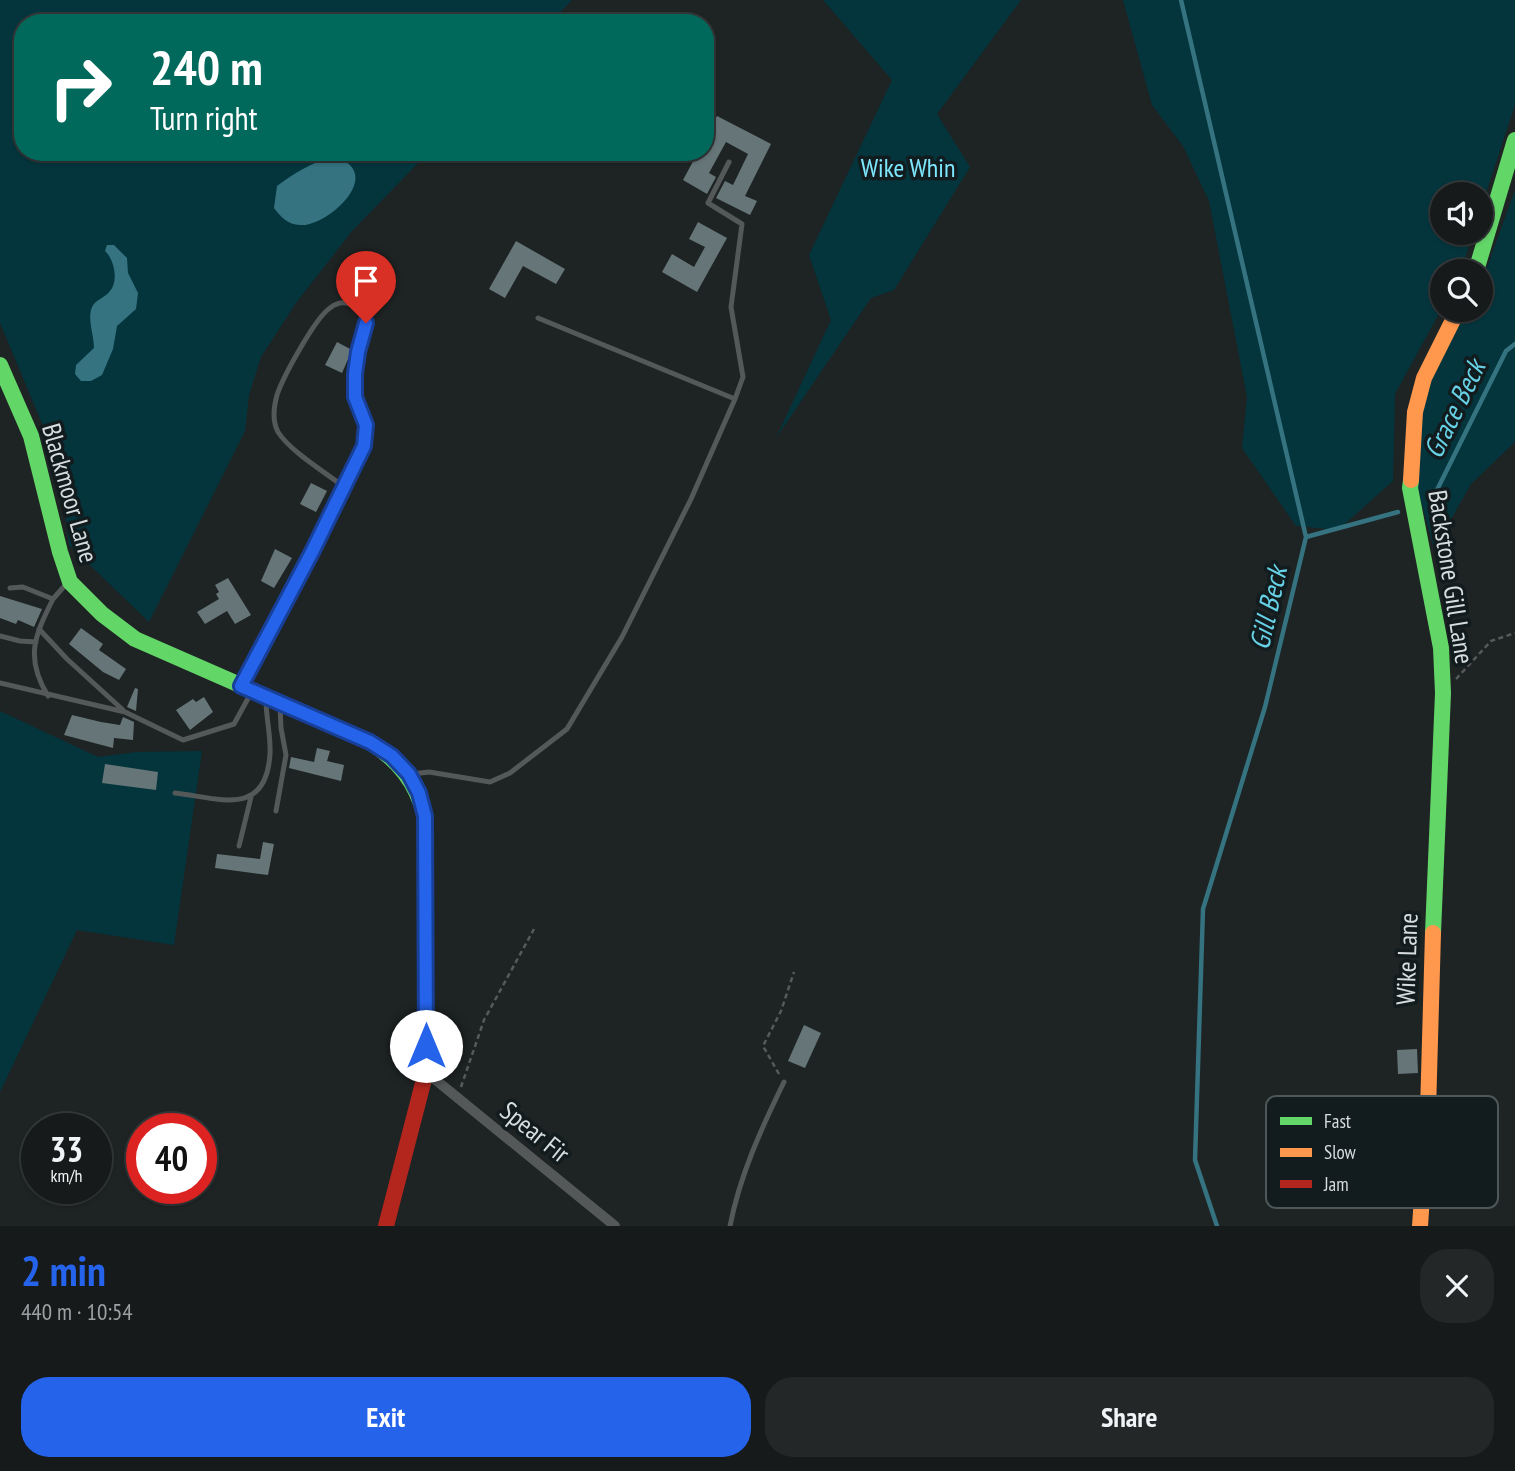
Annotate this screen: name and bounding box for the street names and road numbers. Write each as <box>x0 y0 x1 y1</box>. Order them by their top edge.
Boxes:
street label: Blackmoor Lane <box>35 420 106 566</box>
street label: Backstone Gill Lane <box>1421 488 1482 666</box>
street label: Wike Lane <box>1388 912 1425 1006</box>
street label: Spear Fir <box>494 1094 577 1170</box>

